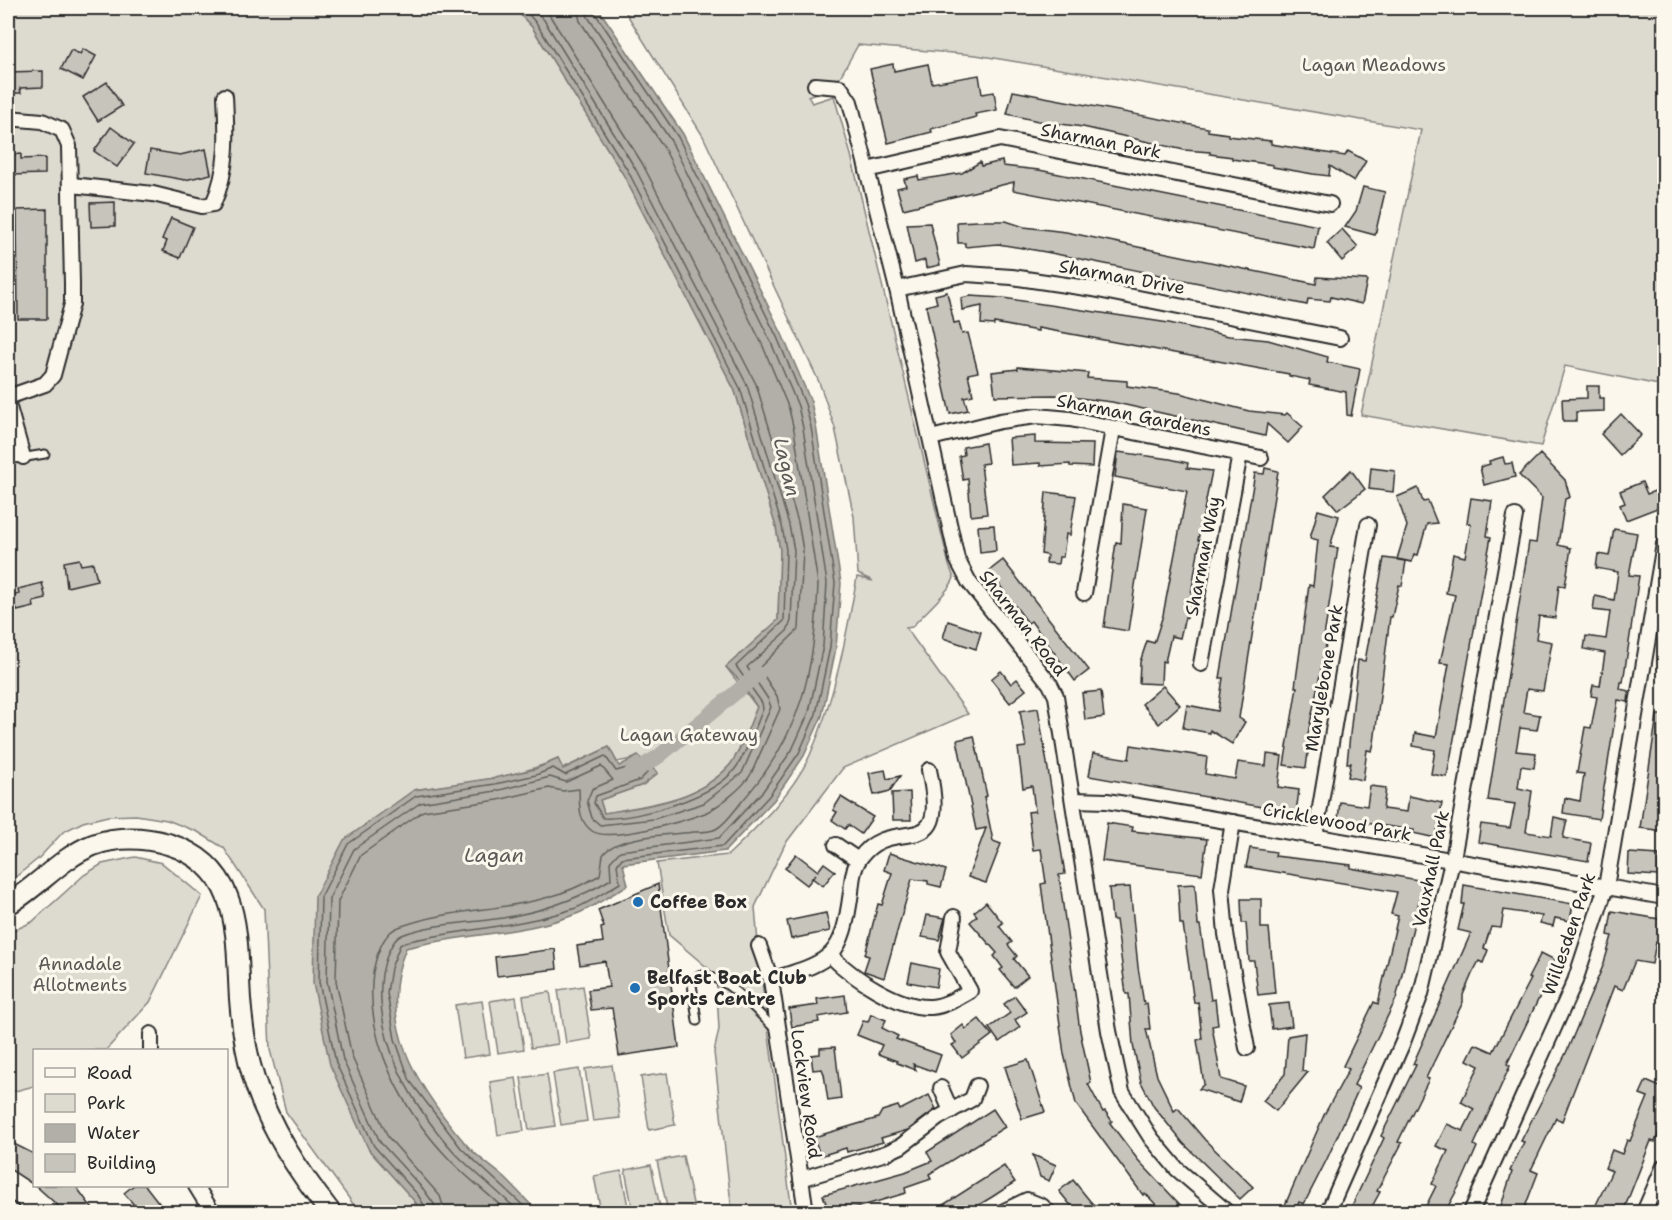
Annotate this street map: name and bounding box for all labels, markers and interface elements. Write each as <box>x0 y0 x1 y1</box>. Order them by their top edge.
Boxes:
park label: Lagan Meadows <box>1302 53 1446 77</box>
street label: Sharman Park <box>1039 118 1163 164</box>
street label: Sharman Drive <box>1057 254 1187 300</box>
street label: Sharman Gardens <box>1055 388 1213 442</box>
water label: Lagan <box>768 435 806 499</box>
street label: Sharman Way <box>1180 494 1226 618</box>
street label: Sharman Road <box>974 565 1072 681</box>
street label: Marylebone Park <box>1299 602 1349 754</box>
park label: Lagan Gateway <box>620 723 758 747</box>
street label: Cricklewood Park <box>1261 797 1413 847</box>
street label: Vauxhall Park <box>1407 808 1455 930</box>
water label: Lagan <box>464 842 524 868</box>
street label: Willesden Park <box>1537 869 1601 999</box>
place label: Coffee Box <box>650 890 747 914</box>
marker: Coffee Box <box>631 895 645 909</box>
park label: Annadale Allotments <box>33 952 127 997</box>
place label: Belfast Boat Club Sports Centre <box>647 966 807 1011</box>
marker: Belfast Boat Club Sports Centre <box>628 981 642 995</box>
street label: Lockview Road <box>785 1028 827 1160</box>
legend <box>33 1049 228 1187</box>
text: Road <box>87 1061 132 1085</box>
text: Park <box>87 1091 126 1115</box>
text: Water <box>87 1121 140 1145</box>
text: Building <box>87 1151 156 1175</box>

